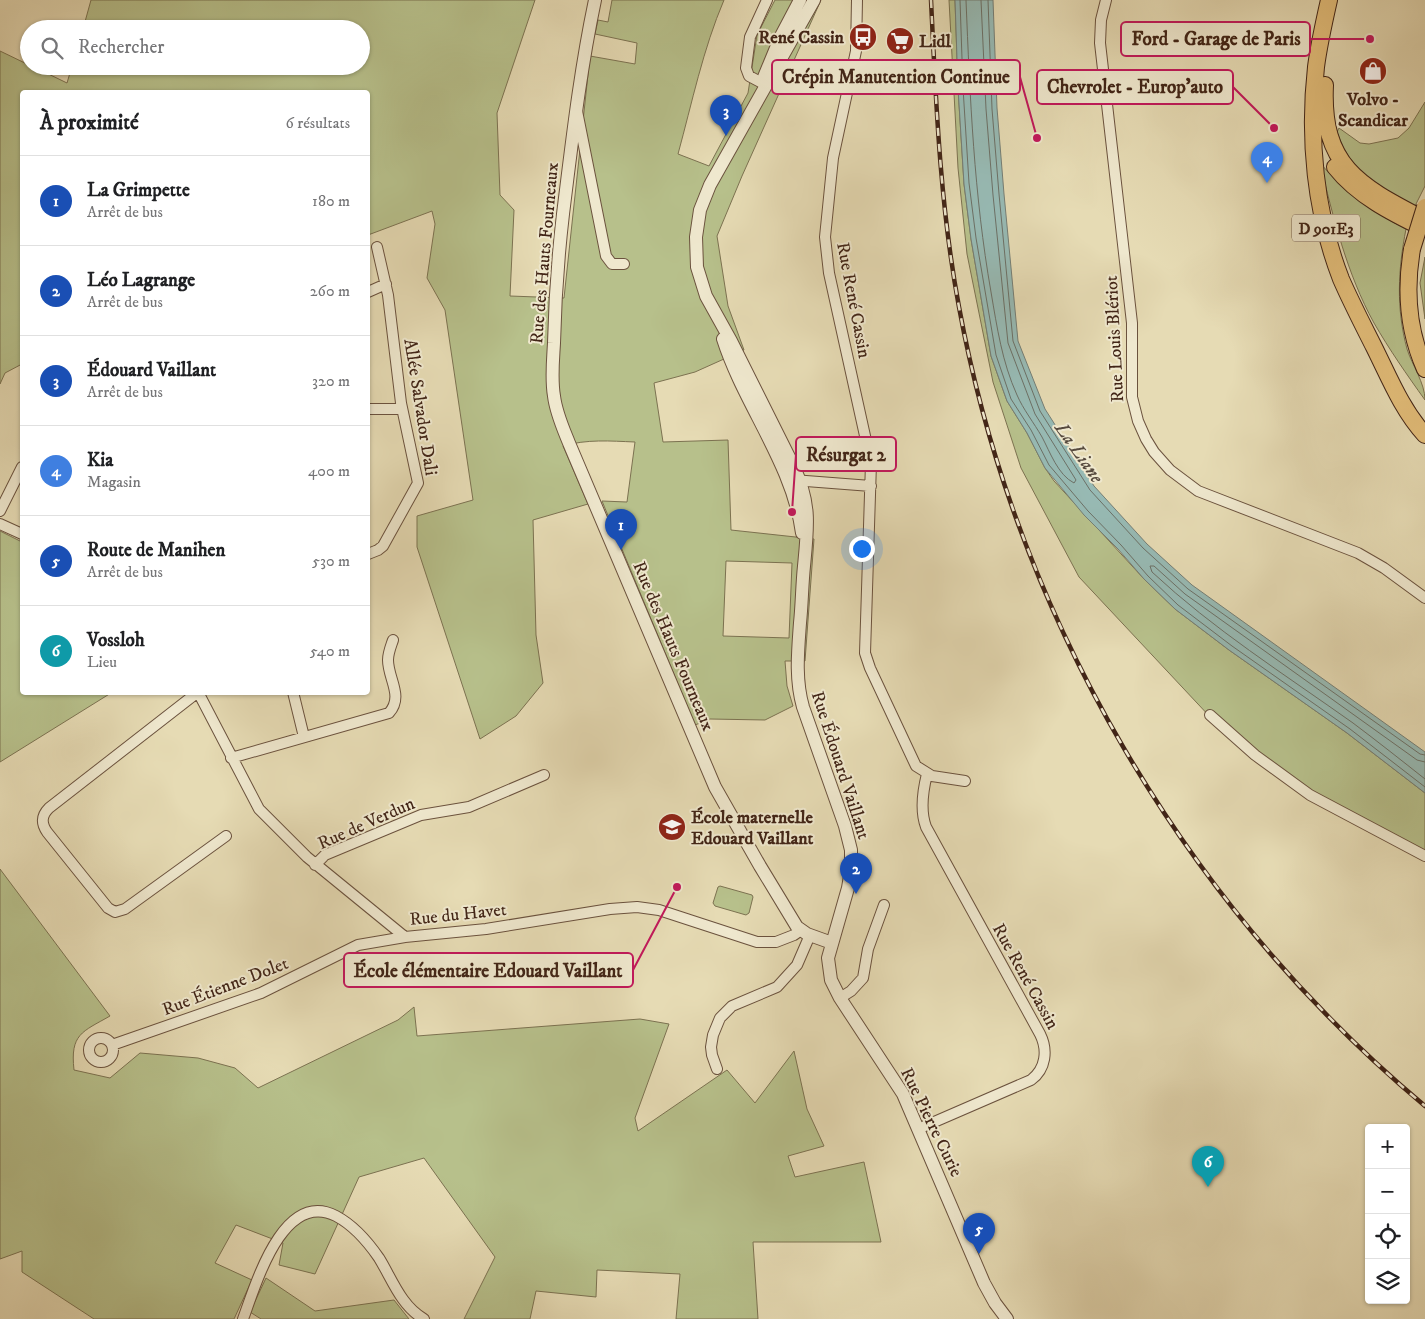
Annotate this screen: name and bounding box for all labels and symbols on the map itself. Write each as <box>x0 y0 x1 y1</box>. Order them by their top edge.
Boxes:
bus stop icon: René Cassin <box>848 22 878 52</box>
callout: Ford - Garage de Paris <box>1121 22 1310 56</box>
supermarket icon: Lidl <box>885 26 915 56</box>
place label: René Cassin <box>758 27 845 49</box>
text: Ford - Garage de Paris <box>1131 28 1301 51</box>
place label: Lidl <box>919 31 952 53</box>
shop icon: Volvo - Scandicar <box>1358 56 1388 86</box>
callout: Crépin Manutention Continue <box>772 60 1020 94</box>
text: Crépin Manutention Continue <box>782 66 1010 89</box>
callout: Chevrolet - Europ'auto <box>1037 70 1233 104</box>
text: Chevrolet - Europ'auto <box>1047 76 1223 99</box>
place label: Volvo - Scandicar <box>1338 89 1408 132</box>
pin: 3 <box>710 95 742 136</box>
pin: 4 <box>1251 142 1283 183</box>
street label: Rue des Hauts Fourneaux <box>526 161 564 345</box>
road number: D 901E3 <box>1292 214 1360 242</box>
street label: Rue René Cassin <box>831 240 875 361</box>
street label: Rue Louis Blériot <box>1101 275 1129 403</box>
street label: Allée Salvador Dali <box>398 337 442 477</box>
water label: La Liane <box>1049 417 1108 488</box>
callout: Résurgat 2 <box>796 437 896 471</box>
text: Résurgat 2 <box>806 444 887 467</box>
pin: 1 <box>605 509 637 550</box>
your location <box>849 536 875 562</box>
street label: Rue des Hauts Fourneaux <box>627 558 719 735</box>
street label: Rue Édouard Vaillant <box>806 689 874 842</box>
street label: Rue de Verdun <box>314 792 419 855</box>
place label: École maternelle Edouard Vaillant <box>691 806 814 850</box>
school or university icon: École maternelle Edouard Vaillant <box>657 812 687 842</box>
pin: 2 <box>840 853 872 894</box>
street label: Rue du Havet <box>409 899 508 931</box>
street label: Rue René Cassin <box>987 920 1064 1034</box>
street label: Rue Étienne Dolet <box>159 953 292 1021</box>
callout: École élémentaire Edouard Vaillant <box>344 953 633 987</box>
text: École élémentaire Edouard Vaillant <box>354 958 623 983</box>
street label: Rue Pierre Curie <box>895 1064 967 1181</box>
pin: 6 <box>1192 1146 1224 1187</box>
pin: 5 <box>963 1213 995 1254</box>

